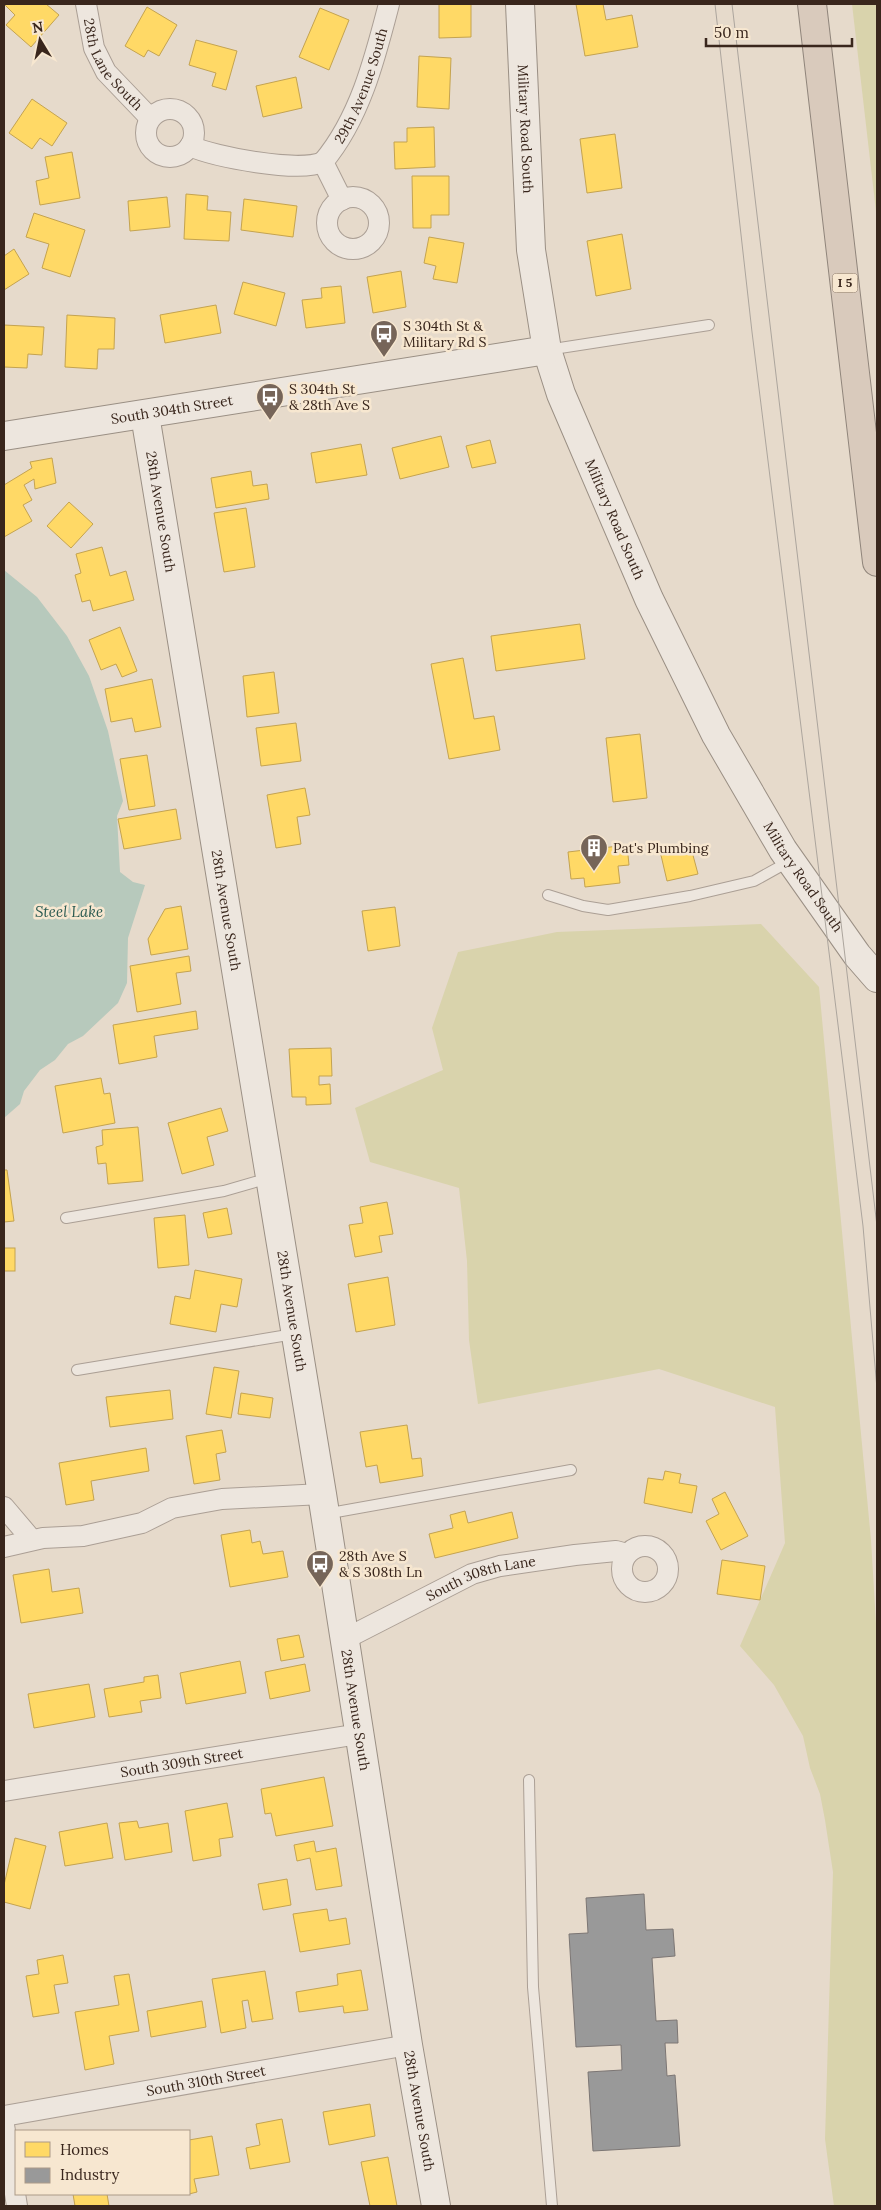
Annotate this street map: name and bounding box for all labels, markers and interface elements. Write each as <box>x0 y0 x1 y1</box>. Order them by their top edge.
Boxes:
north arrow <box>15 15 65 65</box>
scale bar <box>706 15 852 47</box>
text: N <box>31 17 45 37</box>
street label: 28th Lane South <box>80 17 147 114</box>
text: 50 m <box>714 23 749 42</box>
street label: 29th Avenue South <box>330 26 391 147</box>
street label: Military Road South <box>514 64 537 194</box>
road number: I 5 <box>832 274 858 292</box>
place label: S 304th St & Military Rd S <box>403 317 487 351</box>
bus stop icon: S 304th St & Military Rd S <box>369 319 399 358</box>
place label: S 304th St & 28th Ave S <box>289 380 370 414</box>
bus stop icon: S 304th St & 28th Ave S <box>255 382 285 421</box>
street label: South 304th Street <box>110 391 235 428</box>
street label: 28th Avenue South <box>142 450 180 574</box>
street label: Military Road South <box>581 456 649 582</box>
street label: Military Road South <box>760 819 847 935</box>
building icon: Pat's Plumbing <box>579 833 609 872</box>
place label: Pat's Plumbing <box>613 839 709 857</box>
street label: 28th Avenue South <box>207 849 245 972</box>
water label: Steel Lake <box>35 902 103 921</box>
street label: 28th Avenue South <box>273 1249 311 1373</box>
place label: 28th Ave S & S 308th Ln <box>339 1547 423 1581</box>
bus stop icon: 28th Ave S & S 308th Ln <box>305 1549 335 1588</box>
street label: South 308th Lane <box>423 1552 537 1605</box>
street label: 28th Avenue South <box>337 1648 374 1772</box>
street label: South 309th Street <box>119 1744 245 1781</box>
street label: 28th Avenue South <box>400 2049 439 2173</box>
street label: South 310th Street <box>145 2061 268 2100</box>
legend <box>15 2130 190 2195</box>
text: Homes <box>60 2140 109 2159</box>
text: Industry <box>60 2165 119 2184</box>

